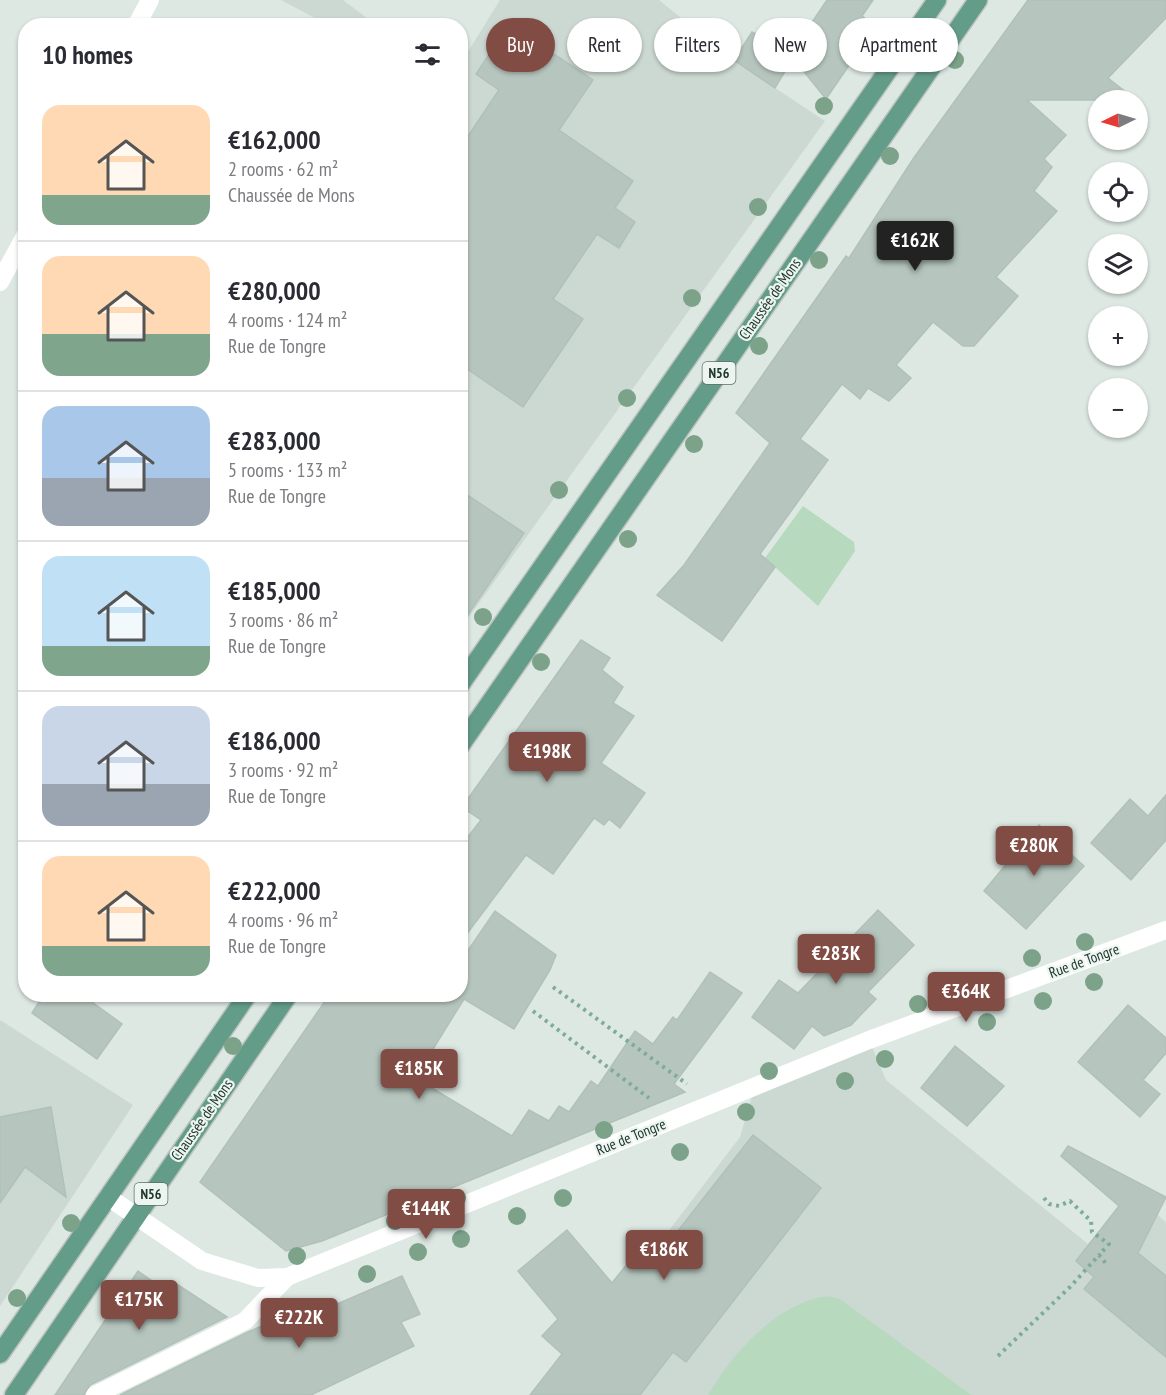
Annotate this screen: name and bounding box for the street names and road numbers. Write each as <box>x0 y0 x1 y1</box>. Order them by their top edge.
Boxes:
street label: Chaussée de Mons <box>735 254 805 343</box>
road number: N56 <box>702 362 736 384</box>
street label: Rue de Tongre <box>1046 939 1122 982</box>
street label: Chaussée de Mons <box>167 1075 237 1164</box>
street label: Rue de Tongre <box>593 1114 668 1159</box>
road number: N56 <box>134 1183 168 1205</box>

